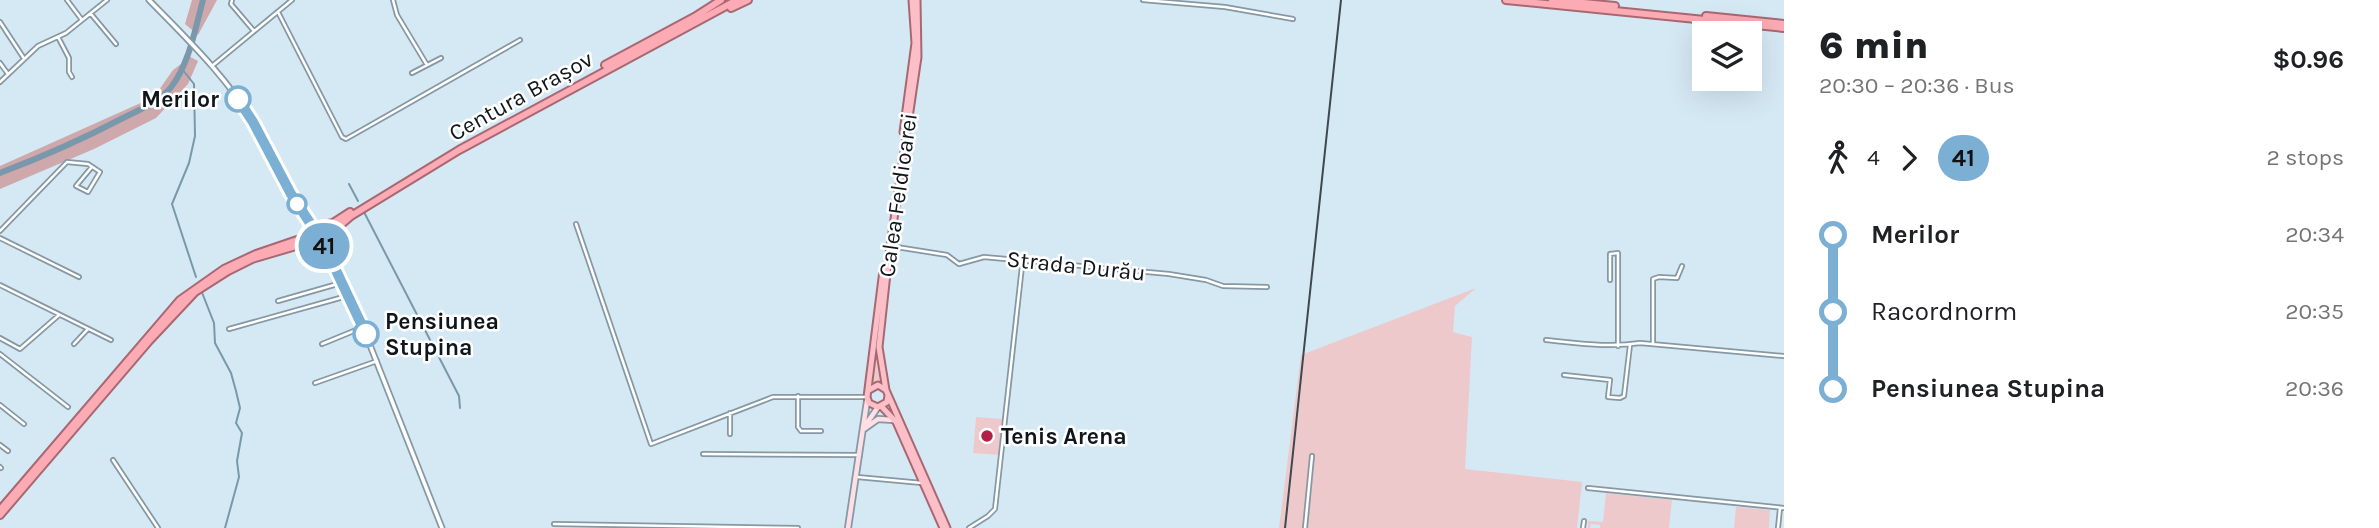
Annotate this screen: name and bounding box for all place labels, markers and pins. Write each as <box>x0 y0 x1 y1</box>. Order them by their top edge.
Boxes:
place label: Merilor <box>141 86 219 113</box>
marker: Merilor <box>225 86 251 112</box>
unlabelled marker <box>287 194 307 214</box>
place label: Pensiunea Stupina <box>385 308 499 361</box>
marker: Pensiunea Stupina <box>353 321 379 347</box>
place label: Tenis Arena <box>1001 423 1127 450</box>
marker: Tenis Arena <box>979 428 995 444</box>

